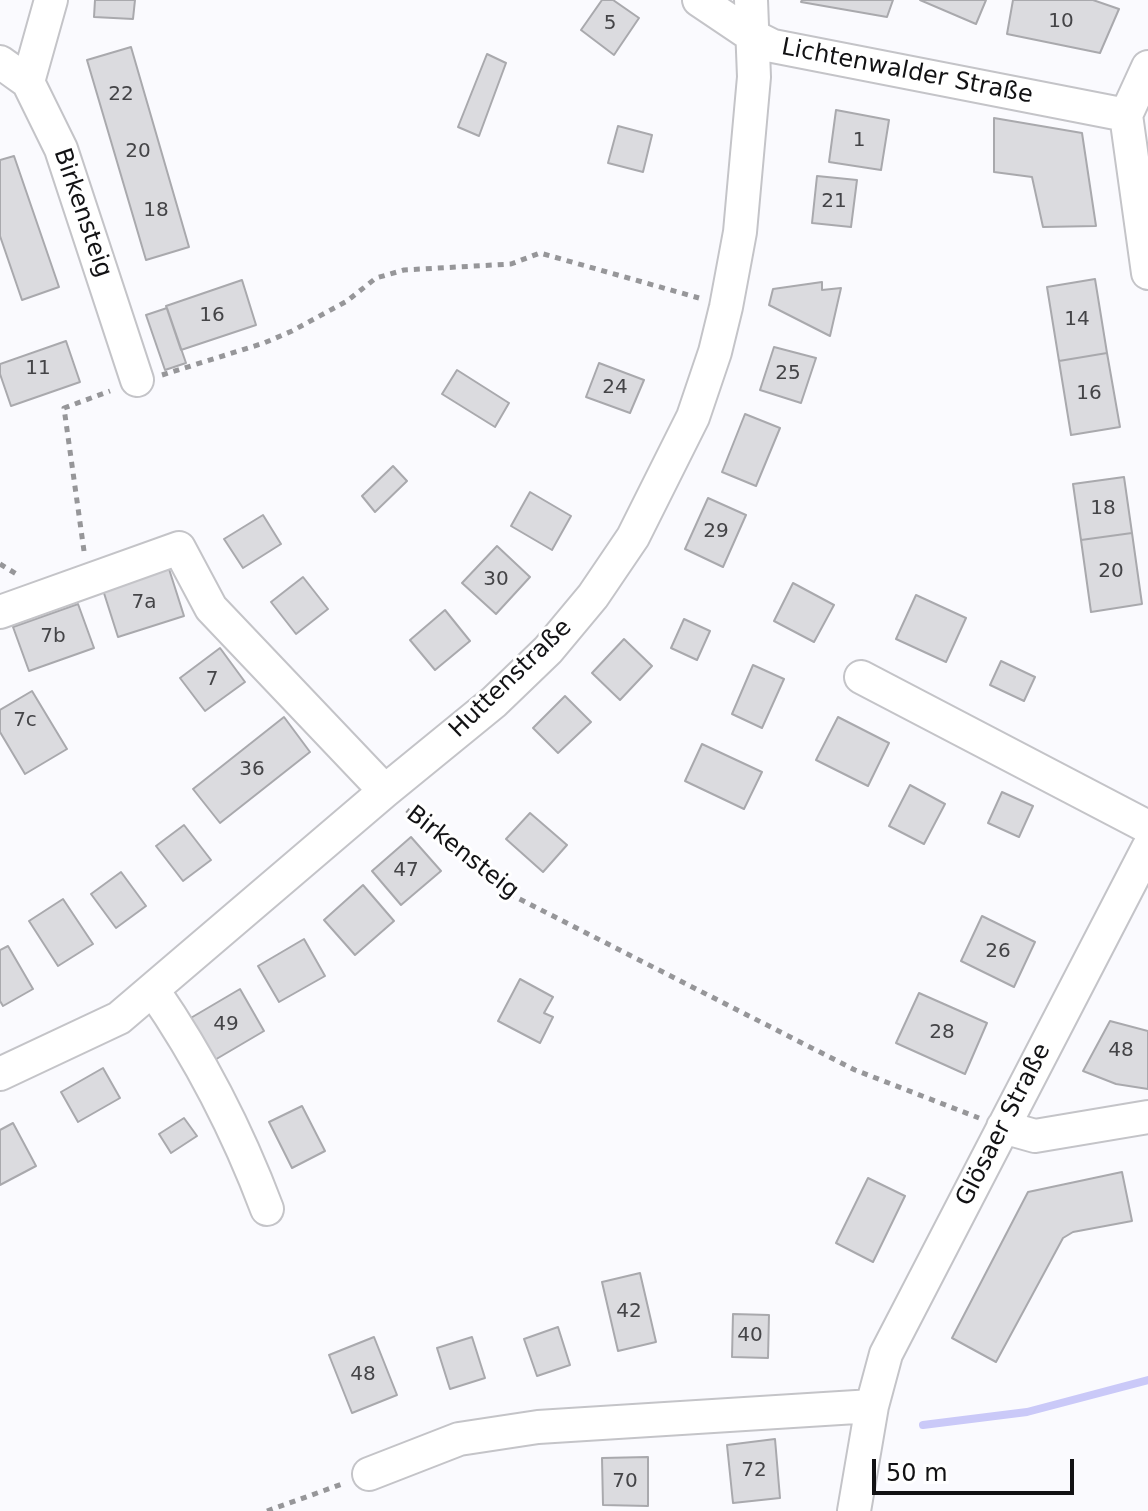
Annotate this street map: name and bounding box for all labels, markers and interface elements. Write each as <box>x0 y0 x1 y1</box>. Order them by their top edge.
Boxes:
house number: 10 <box>1048 10 1074 34</box>
house number: 5 <box>604 12 616 36</box>
street label: Lichtenwalder Straße <box>779 33 1035 111</box>
house number: 22 <box>108 83 134 107</box>
house number: 1 <box>853 129 865 153</box>
house number: 20 <box>125 140 151 164</box>
street label: Birkensteig <box>46 145 118 281</box>
house number: 21 <box>821 190 847 214</box>
house number: 18 <box>143 199 169 223</box>
house number: 16 <box>199 304 225 328</box>
house number: 14 <box>1064 308 1090 332</box>
house number: 11 <box>25 357 51 381</box>
house number: 25 <box>775 362 801 386</box>
house number: 24 <box>602 376 628 400</box>
house number: 16 <box>1076 382 1102 406</box>
house number: 18 <box>1090 497 1116 521</box>
house number: 29 <box>703 520 729 544</box>
house number: 20 <box>1098 560 1124 584</box>
house number: 30 <box>483 568 509 592</box>
house number: 7a <box>132 591 156 615</box>
street label: Huttenstraße <box>444 614 578 744</box>
house number: 7b <box>40 625 66 649</box>
house number: 7 <box>206 668 218 692</box>
house number: 7c <box>13 709 37 733</box>
house number: 36 <box>239 758 265 782</box>
street label: Birkensteig <box>400 800 524 906</box>
house number: 47 <box>393 859 419 883</box>
house number: 26 <box>985 940 1011 964</box>
house number: 49 <box>213 1013 239 1037</box>
house number: 28 <box>929 1021 955 1045</box>
street label: Glösaer Straße <box>951 1039 1057 1211</box>
house number: 48 <box>1108 1039 1134 1063</box>
house number: 42 <box>616 1300 642 1324</box>
house number: 40 <box>737 1324 763 1348</box>
house number: 48 <box>350 1363 376 1387</box>
scale bar <box>876 1443 1078 1493</box>
house number: 72 <box>741 1459 767 1483</box>
text: 50 m <box>886 1459 948 1487</box>
house number: 70 <box>612 1470 638 1494</box>

